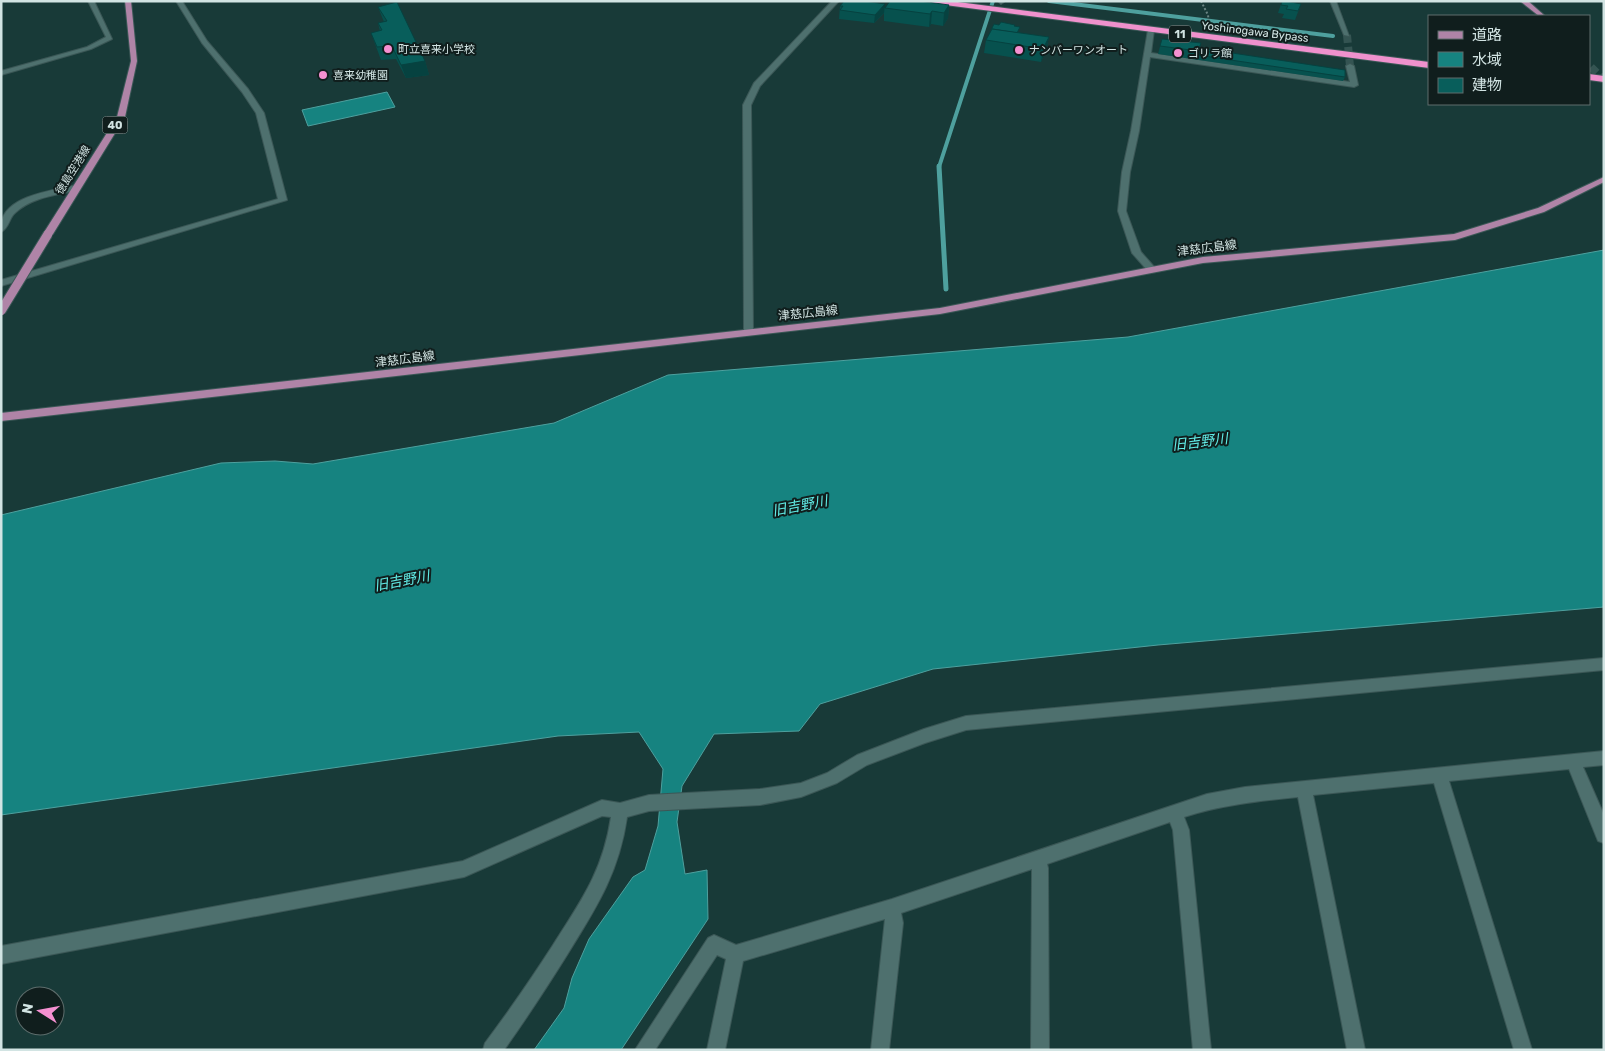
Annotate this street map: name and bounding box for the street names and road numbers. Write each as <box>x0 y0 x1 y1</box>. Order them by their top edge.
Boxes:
street label: Yoshinogawa Bypass <box>1201 19 1310 45</box>
road number: 11 <box>1169 26 1191 42</box>
road number: 40 <box>102 116 128 134</box>
street label: 徳島空港線 <box>53 143 93 197</box>
street label: 津慈広島線 <box>1176 237 1238 259</box>
street label: 津慈広島線 <box>777 303 839 323</box>
street label: 津慈広島線 <box>374 348 436 370</box>

